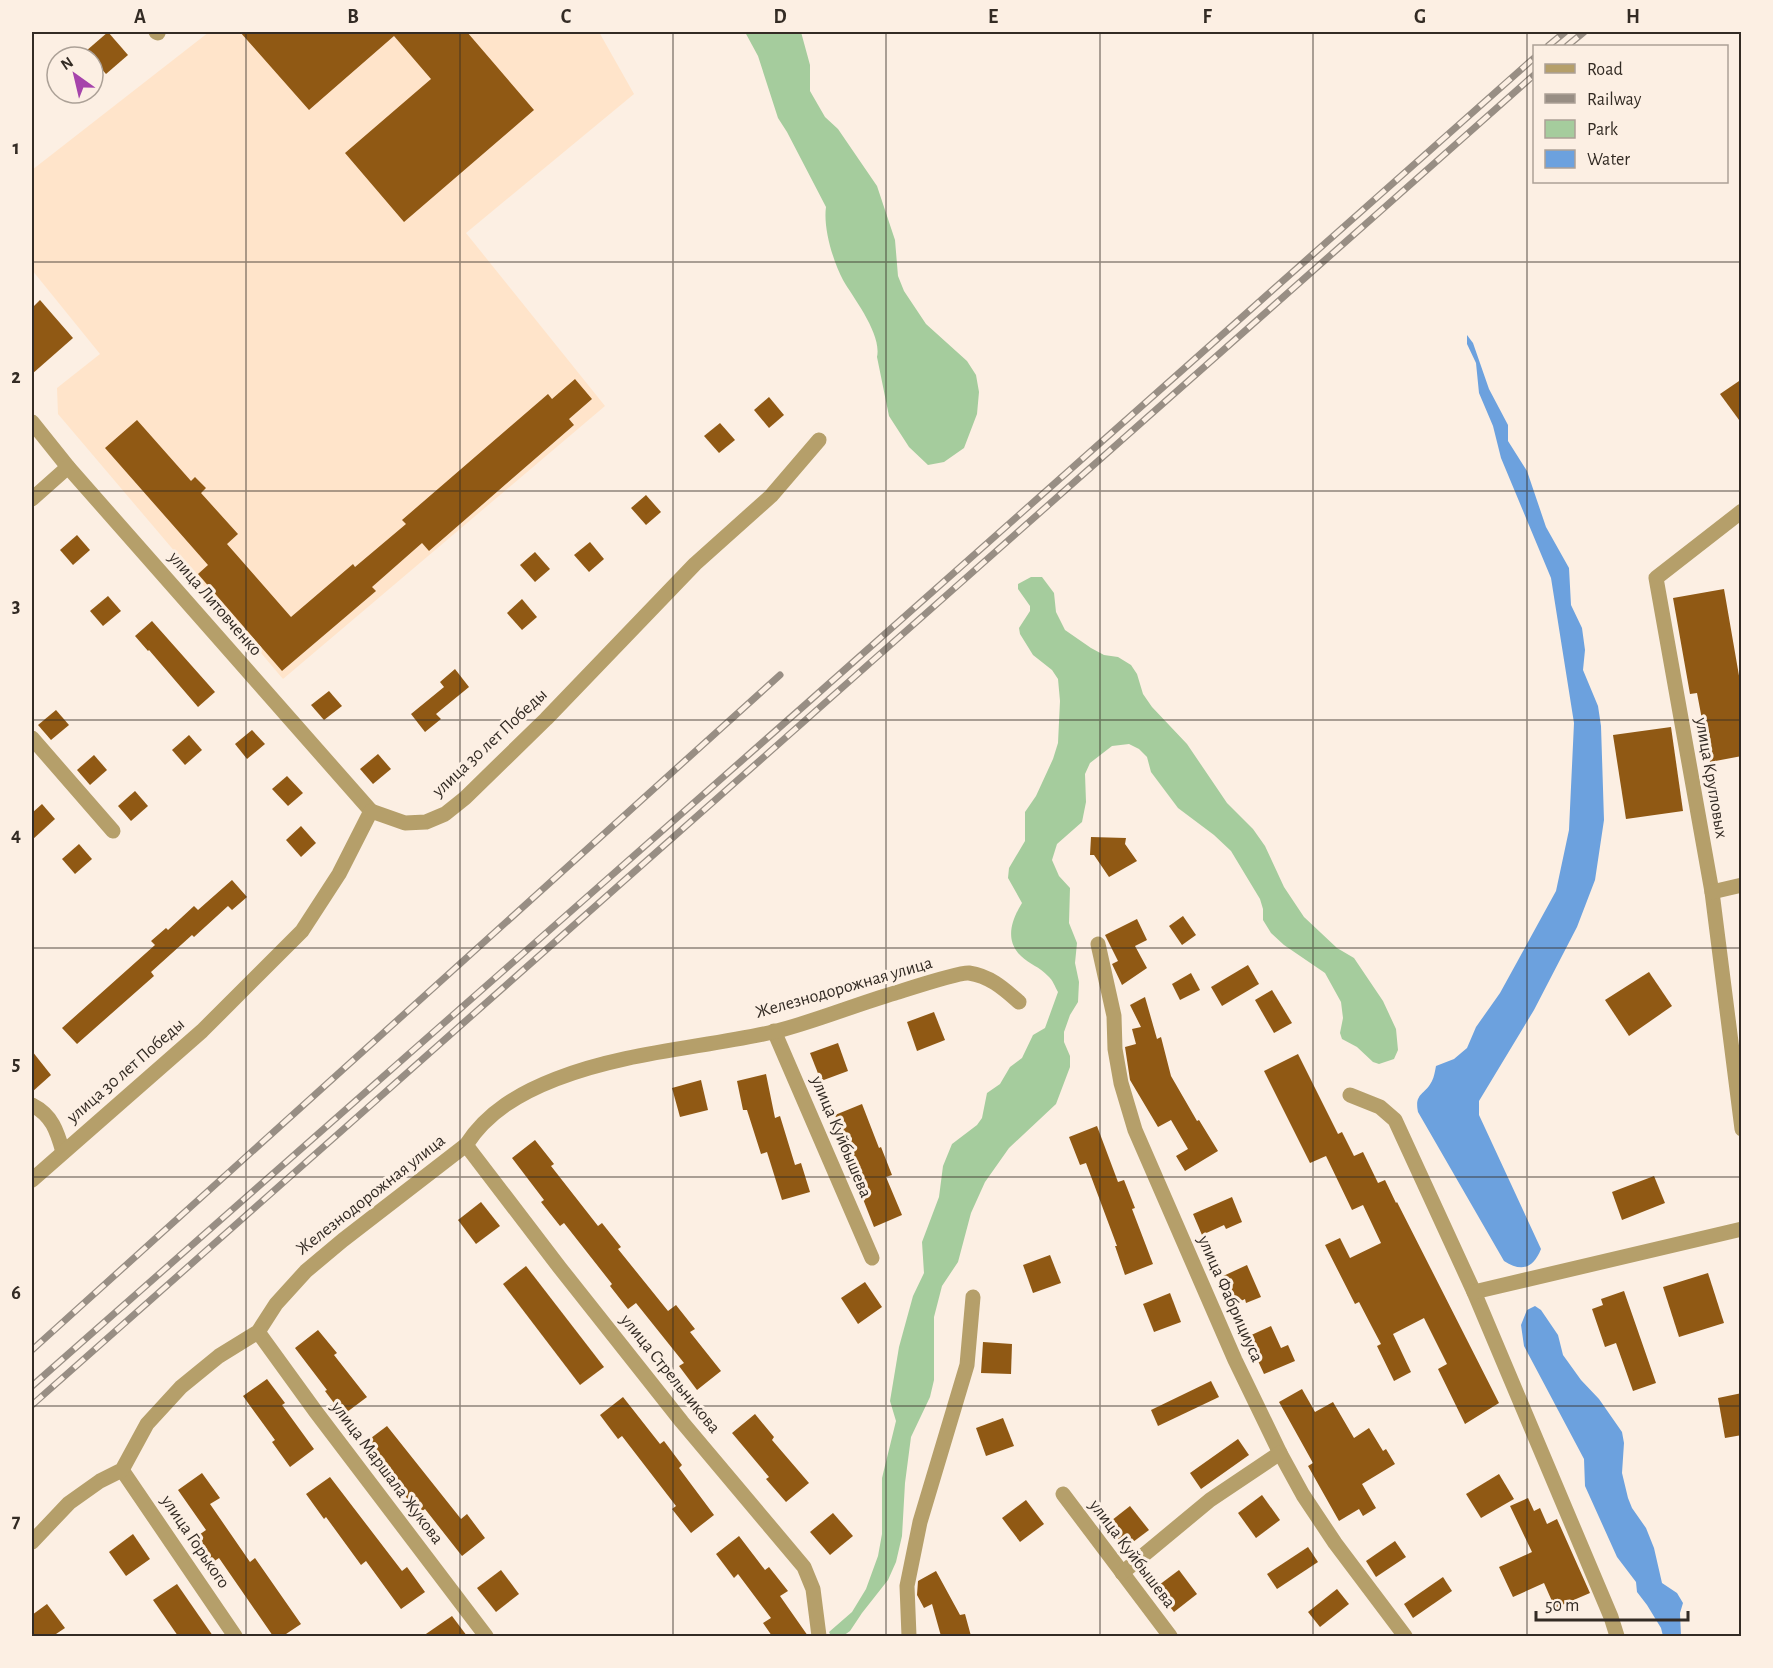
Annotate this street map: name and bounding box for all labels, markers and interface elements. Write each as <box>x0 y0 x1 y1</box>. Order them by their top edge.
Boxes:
text: A <box>134 7 146 27</box>
text: B <box>347 7 359 27</box>
text: C <box>561 7 572 27</box>
text: D <box>773 7 787 27</box>
text: E <box>988 7 998 27</box>
text: F <box>1202 7 1212 27</box>
text: G <box>1414 7 1426 27</box>
text: H <box>1626 7 1640 27</box>
north arrow <box>45 45 105 105</box>
legend <box>1533 45 1728 183</box>
text: N <box>58 54 76 73</box>
text: Road <box>1587 61 1623 79</box>
text: Railway <box>1587 91 1642 109</box>
text: Park <box>1587 121 1619 139</box>
text: 1 <box>12 138 20 158</box>
text: Water <box>1587 151 1630 169</box>
text: 2 <box>11 367 21 387</box>
street label: улица Литовченко <box>164 548 265 660</box>
text: 3 <box>12 596 20 616</box>
street label: улица 30 лет Победы <box>428 685 551 801</box>
street label: улица Кругловых <box>1691 715 1730 840</box>
text: 4 <box>11 825 21 845</box>
street label: Железнодорожная улица <box>753 954 935 1022</box>
street label: улица 30 лет Победы <box>62 1014 188 1127</box>
text: 5 <box>12 1054 20 1074</box>
street label: улица Куйбышева <box>807 1072 876 1200</box>
street label: Железнодорожная улица <box>293 1131 449 1259</box>
street label: улица Фабрициуса <box>1194 1232 1267 1365</box>
text: 6 <box>11 1283 21 1303</box>
street label: улица Стрельникова <box>616 1310 723 1437</box>
street label: улица Маршала Жукова <box>327 1398 446 1548</box>
street label: улица Горького <box>157 1491 233 1592</box>
street label: улица Куйбышева <box>1085 1495 1179 1611</box>
text: 7 <box>12 1511 21 1531</box>
scale bar <box>1536 1584 1688 1622</box>
text: 50 m <box>1545 1597 1579 1615</box>

